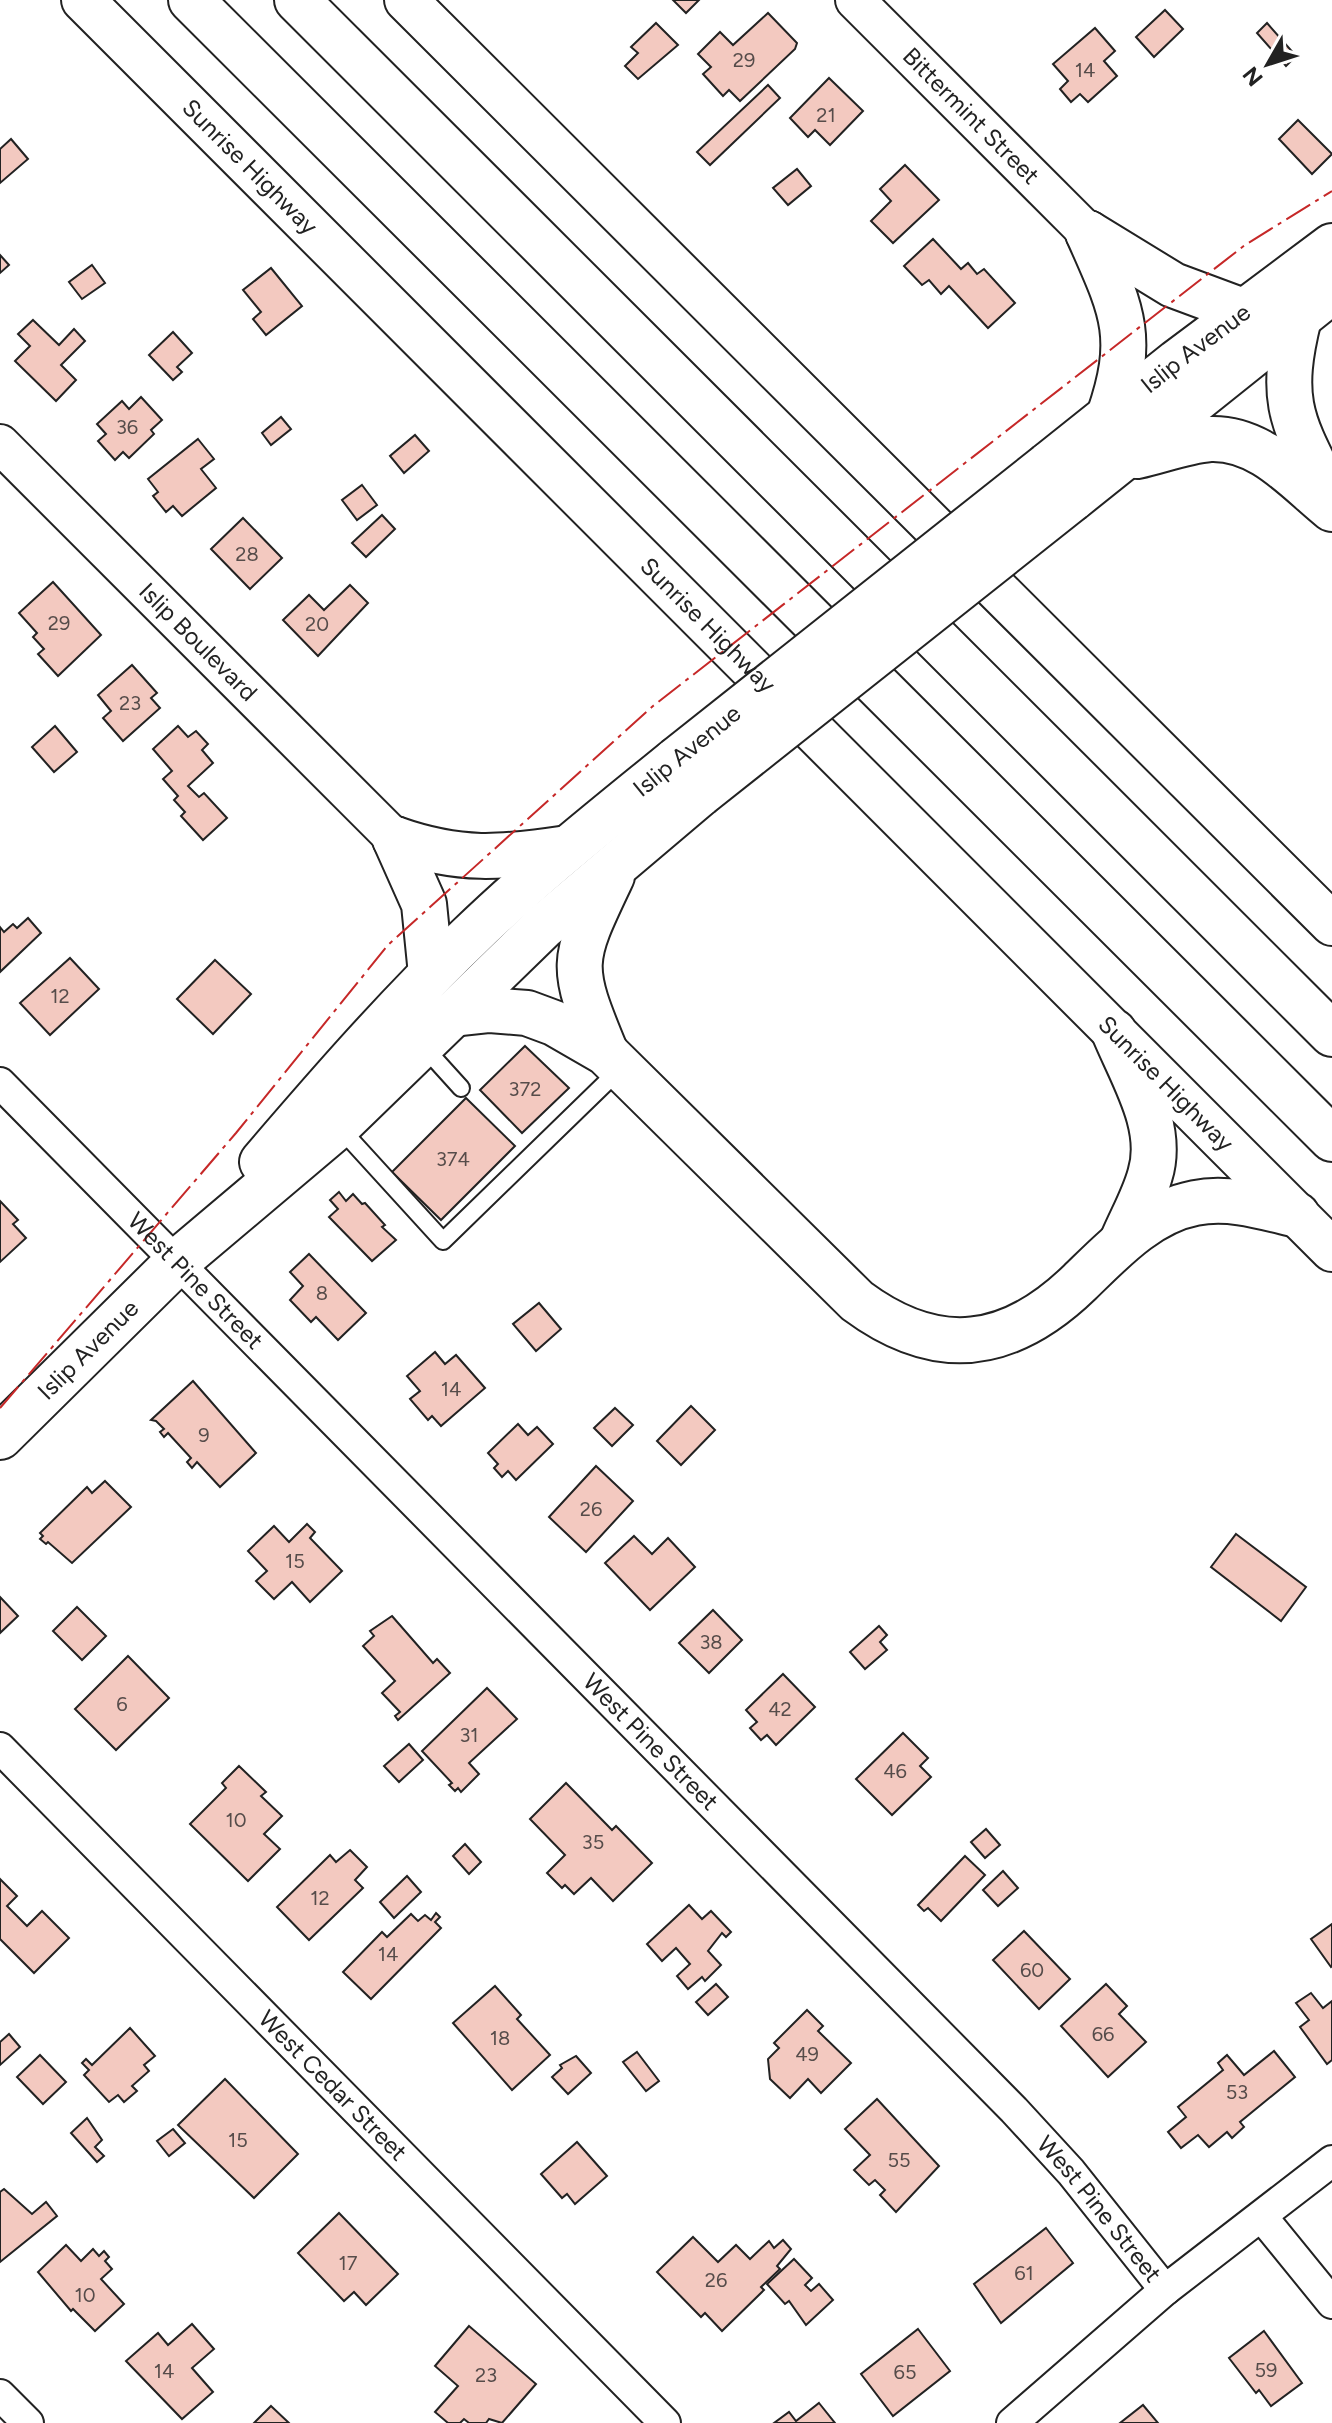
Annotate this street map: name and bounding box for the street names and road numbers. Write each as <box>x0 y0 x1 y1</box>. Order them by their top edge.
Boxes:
street label: Bittermint Street <box>897 41 1046 190</box>
street label: Sunrise Highway <box>176 93 324 241</box>
street label: Islip Avenue <box>1135 297 1256 399</box>
street label: Sunrise Highway <box>634 551 782 699</box>
street label: Islip Boulevard <box>133 576 264 707</box>
street label: Islip Avenue <box>627 698 746 803</box>
street label: Sunrise Highway <box>1092 1010 1240 1157</box>
street label: West Pine Street <box>122 1206 269 1355</box>
street label: Islip Avenue <box>31 1293 144 1405</box>
street label: West Pine Street <box>577 1667 725 1816</box>
street label: West Cedar Street <box>253 2004 413 2167</box>
street label: West Pine Street <box>1031 2130 1168 2288</box>

